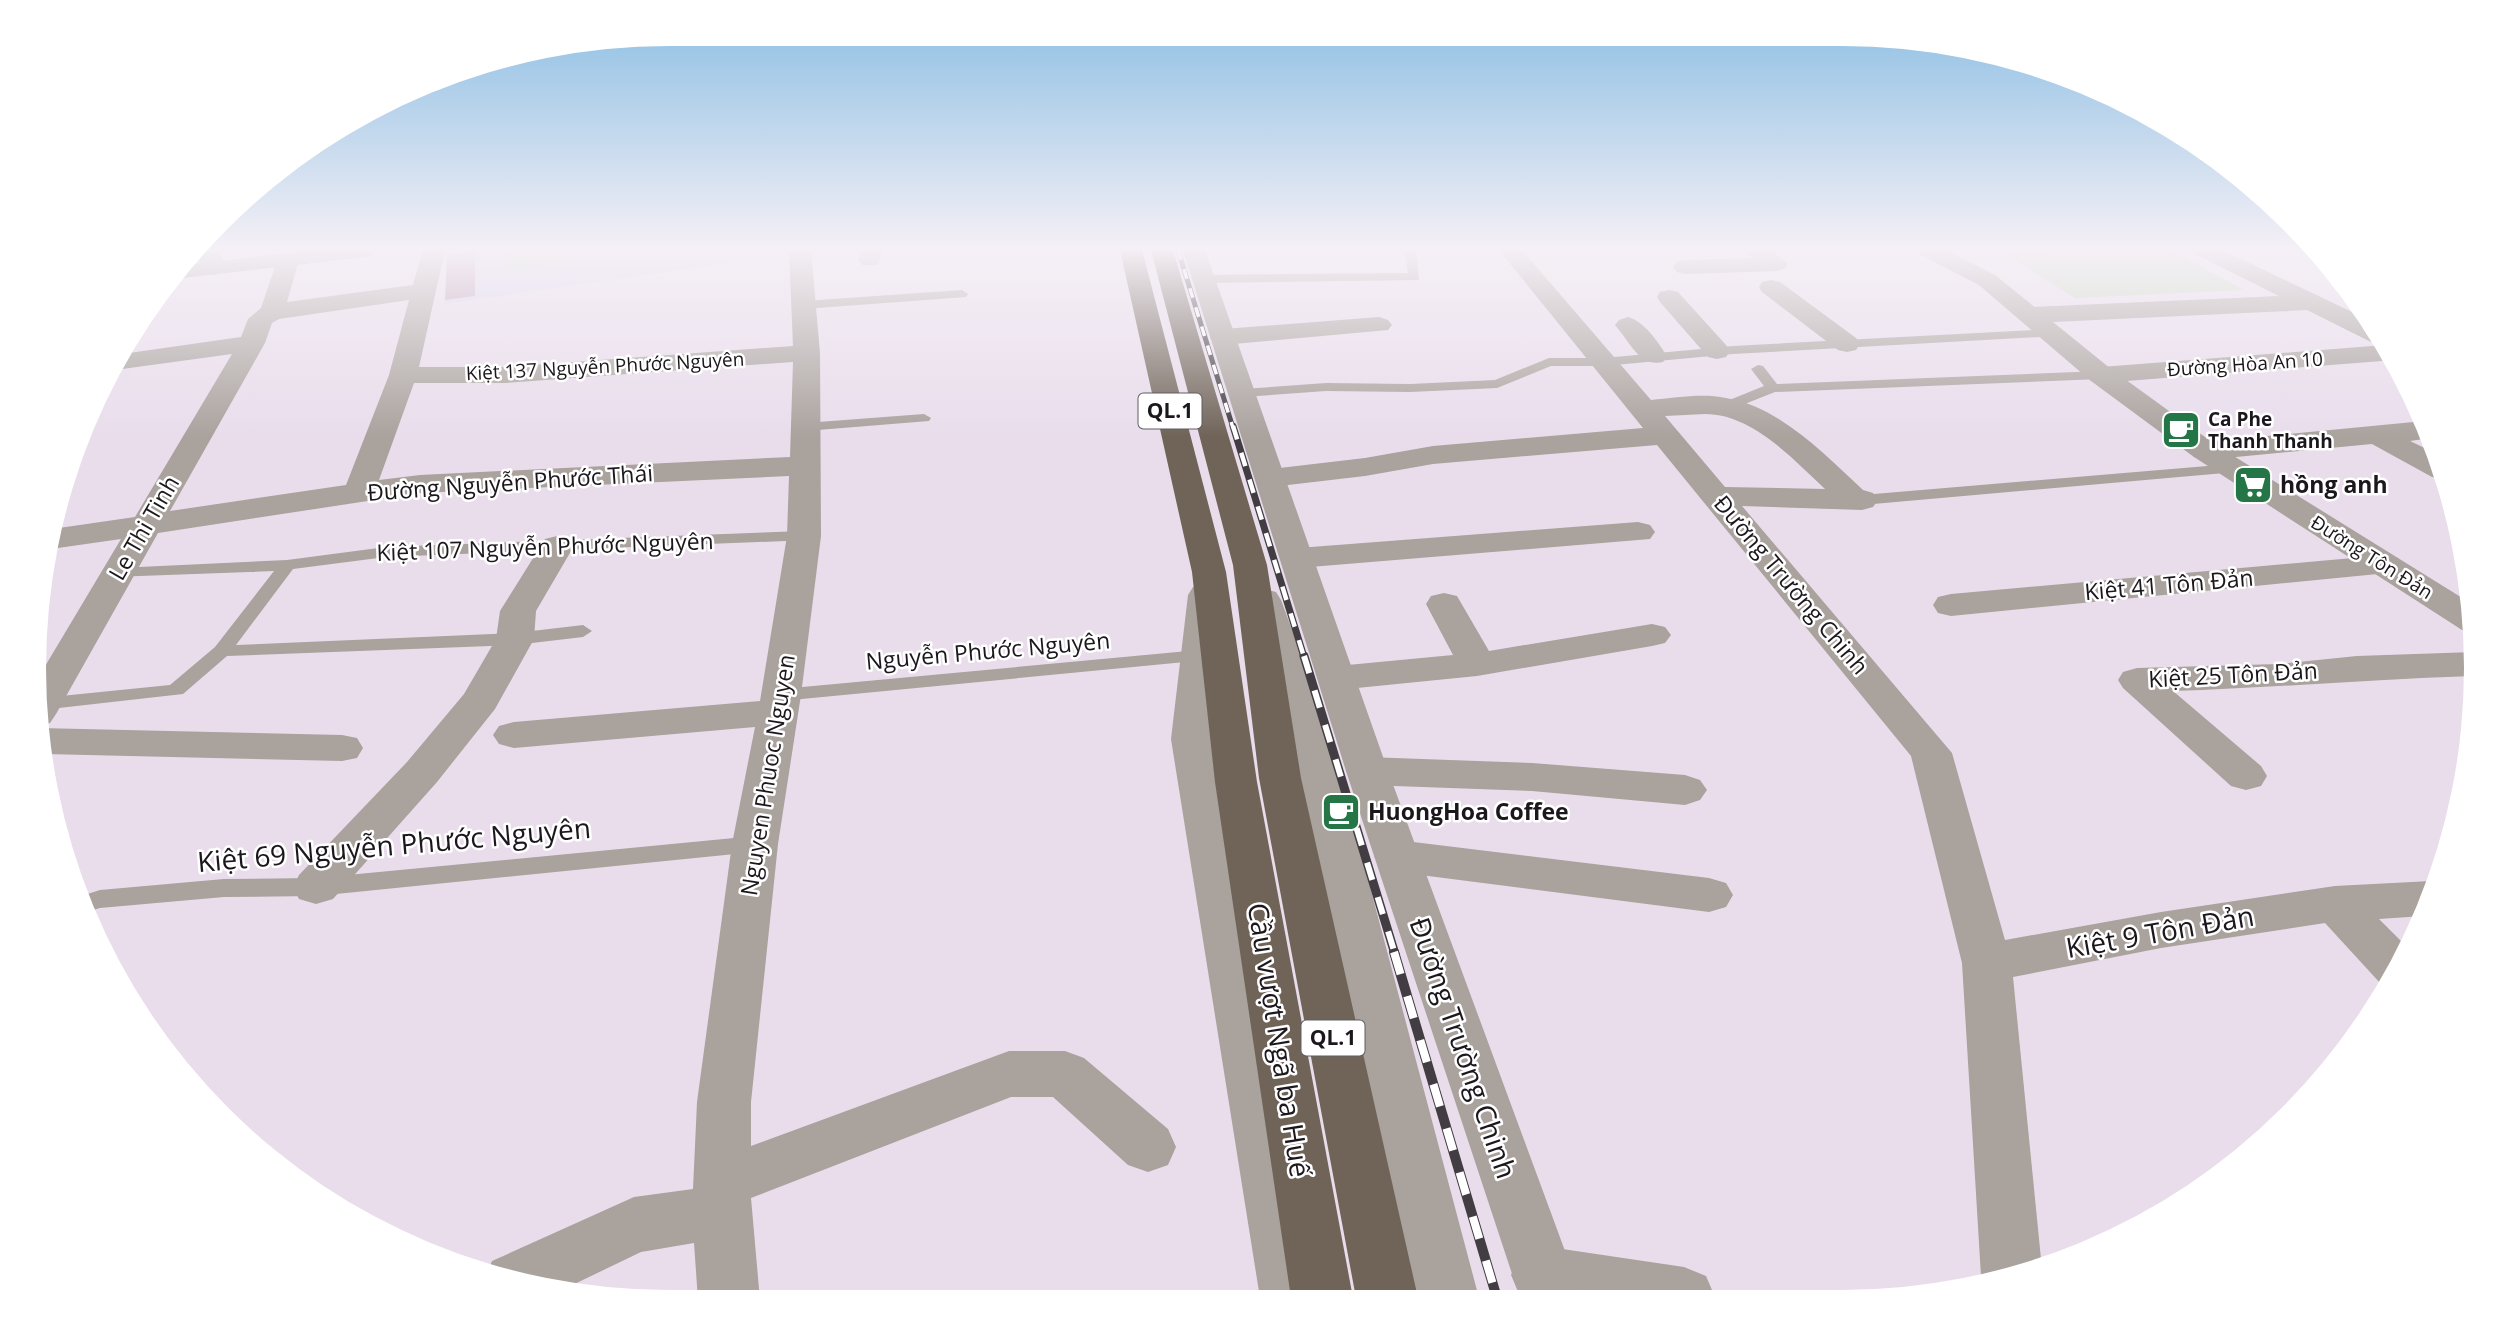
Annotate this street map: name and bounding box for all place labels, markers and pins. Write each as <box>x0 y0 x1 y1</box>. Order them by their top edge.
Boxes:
place label: Ca Phe Thanh Thanh <box>2208 406 2333 454</box>
cafe icon: Ca Phe Thanh Thanh <box>2160 409 2202 451</box>
supermarket icon: hồng anh <box>2232 464 2274 506</box>
place label: hồng anh <box>2280 468 2388 500</box>
cafe icon: HuongHoa Coffee <box>1320 791 1362 833</box>
place label: HuongHoa Coffee <box>1368 795 1569 827</box>

